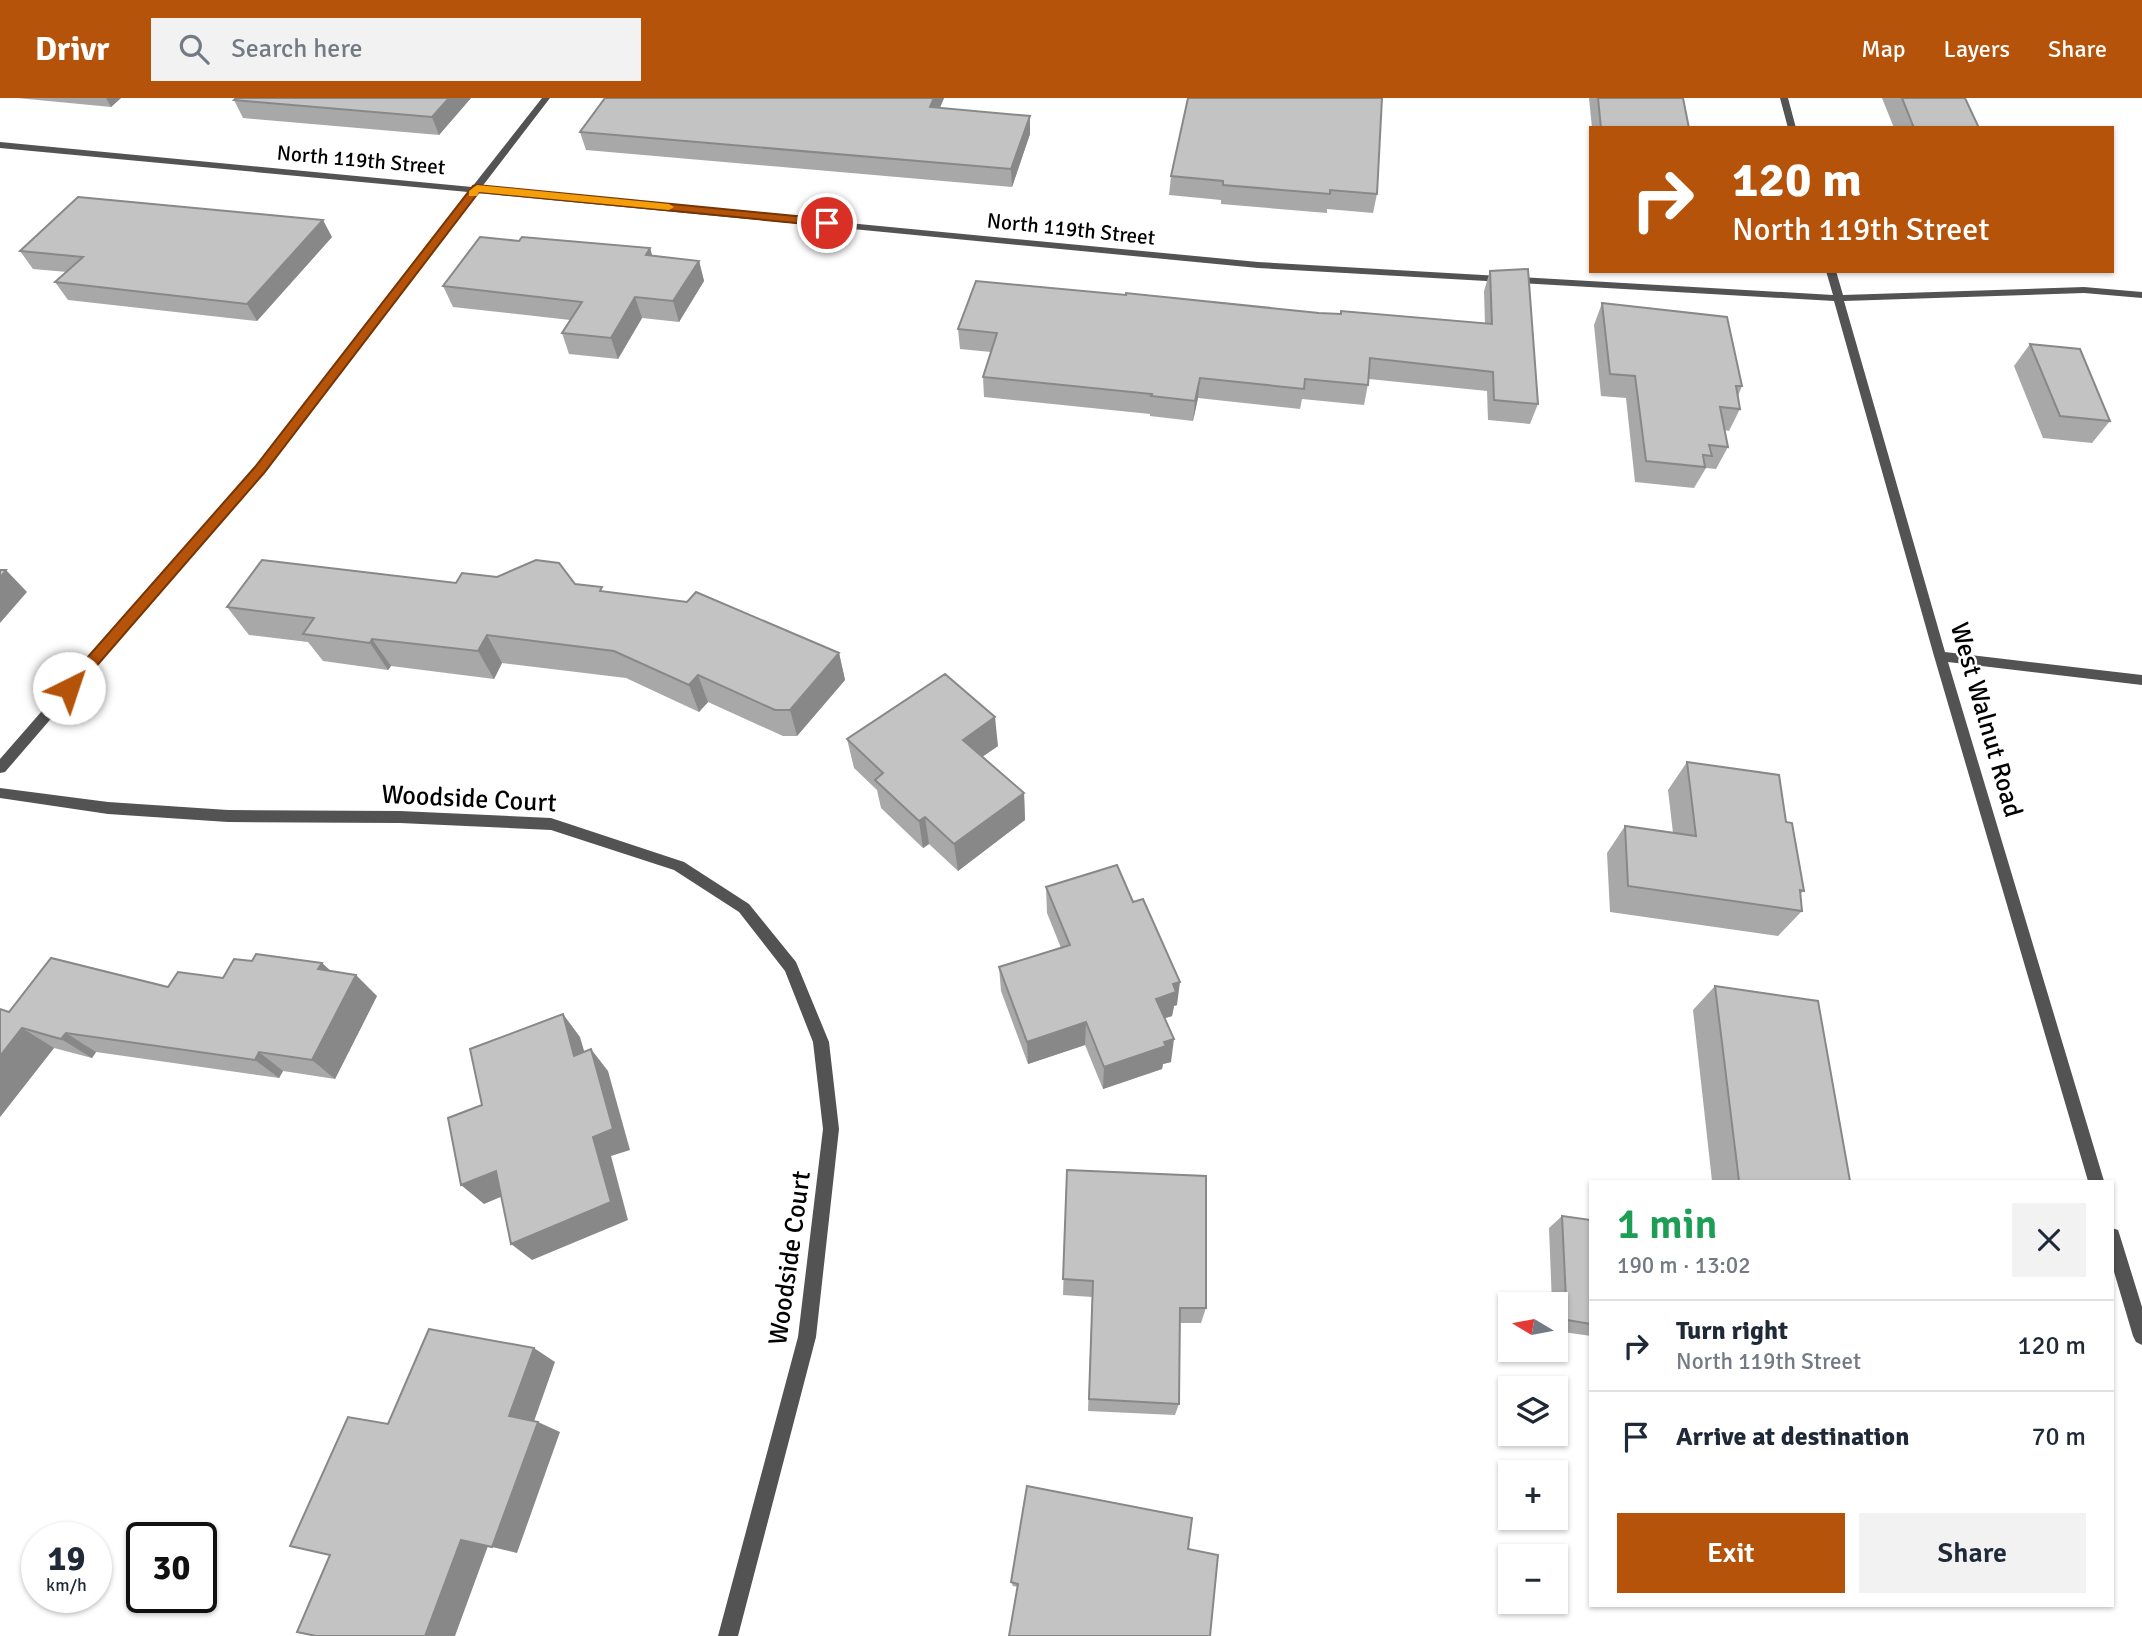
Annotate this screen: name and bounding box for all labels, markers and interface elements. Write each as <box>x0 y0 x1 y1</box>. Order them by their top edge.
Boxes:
search box <box>151 18 641 81</box>
text: Drivr <box>35 29 109 70</box>
icon: search <box>175 30 213 68</box>
text: Search here <box>231 33 362 65</box>
text: Map <box>1861 34 1906 64</box>
text: Layers <box>1944 34 2010 64</box>
text: Share <box>2048 34 2107 64</box>
street label: North 119th Street <box>276 140 446 180</box>
text: 120 m <box>1732 150 1862 210</box>
icon: right <box>1617 154 1708 245</box>
pin <box>797 193 857 253</box>
icon: arrive <box>808 204 846 242</box>
street label: North 119th Street <box>986 207 1156 251</box>
text: North 119th Street <box>1732 210 1989 249</box>
street label: West Walnut Road <box>1943 619 2029 821</box>
position arrow <box>32 651 106 725</box>
street label: Woodside Court <box>381 778 557 820</box>
street label: Woodside Court <box>762 1169 818 1347</box>
text: 1 min <box>1617 1199 1718 1250</box>
button: close <box>2012 1203 2086 1277</box>
text: 190 m · 13:02 <box>1617 1251 1751 1280</box>
north arrow <box>1498 1292 1568 1362</box>
map controls <box>1498 1292 1568 1614</box>
text: Turn right <box>1676 1315 1788 1347</box>
icon: right <box>1617 1327 1655 1365</box>
text: 120 m <box>2017 1330 2086 1362</box>
text: North 119th Street <box>1676 1347 1861 1376</box>
button: layers <box>1498 1376 1568 1446</box>
icon: arrive <box>1617 1418 1655 1456</box>
text: Arrive at destination <box>1676 1421 1909 1453</box>
text: 70 m <box>2031 1421 2086 1453</box>
button: + <box>1498 1460 1568 1530</box>
button: Exit <box>1617 1513 1845 1593</box>
button: Share <box>1859 1513 2086 1593</box>
speed limit sign: 30 <box>126 1522 217 1613</box>
text: 19 <box>48 1537 85 1580</box>
button: − <box>1498 1544 1568 1614</box>
text: km/h <box>46 1574 87 1596</box>

